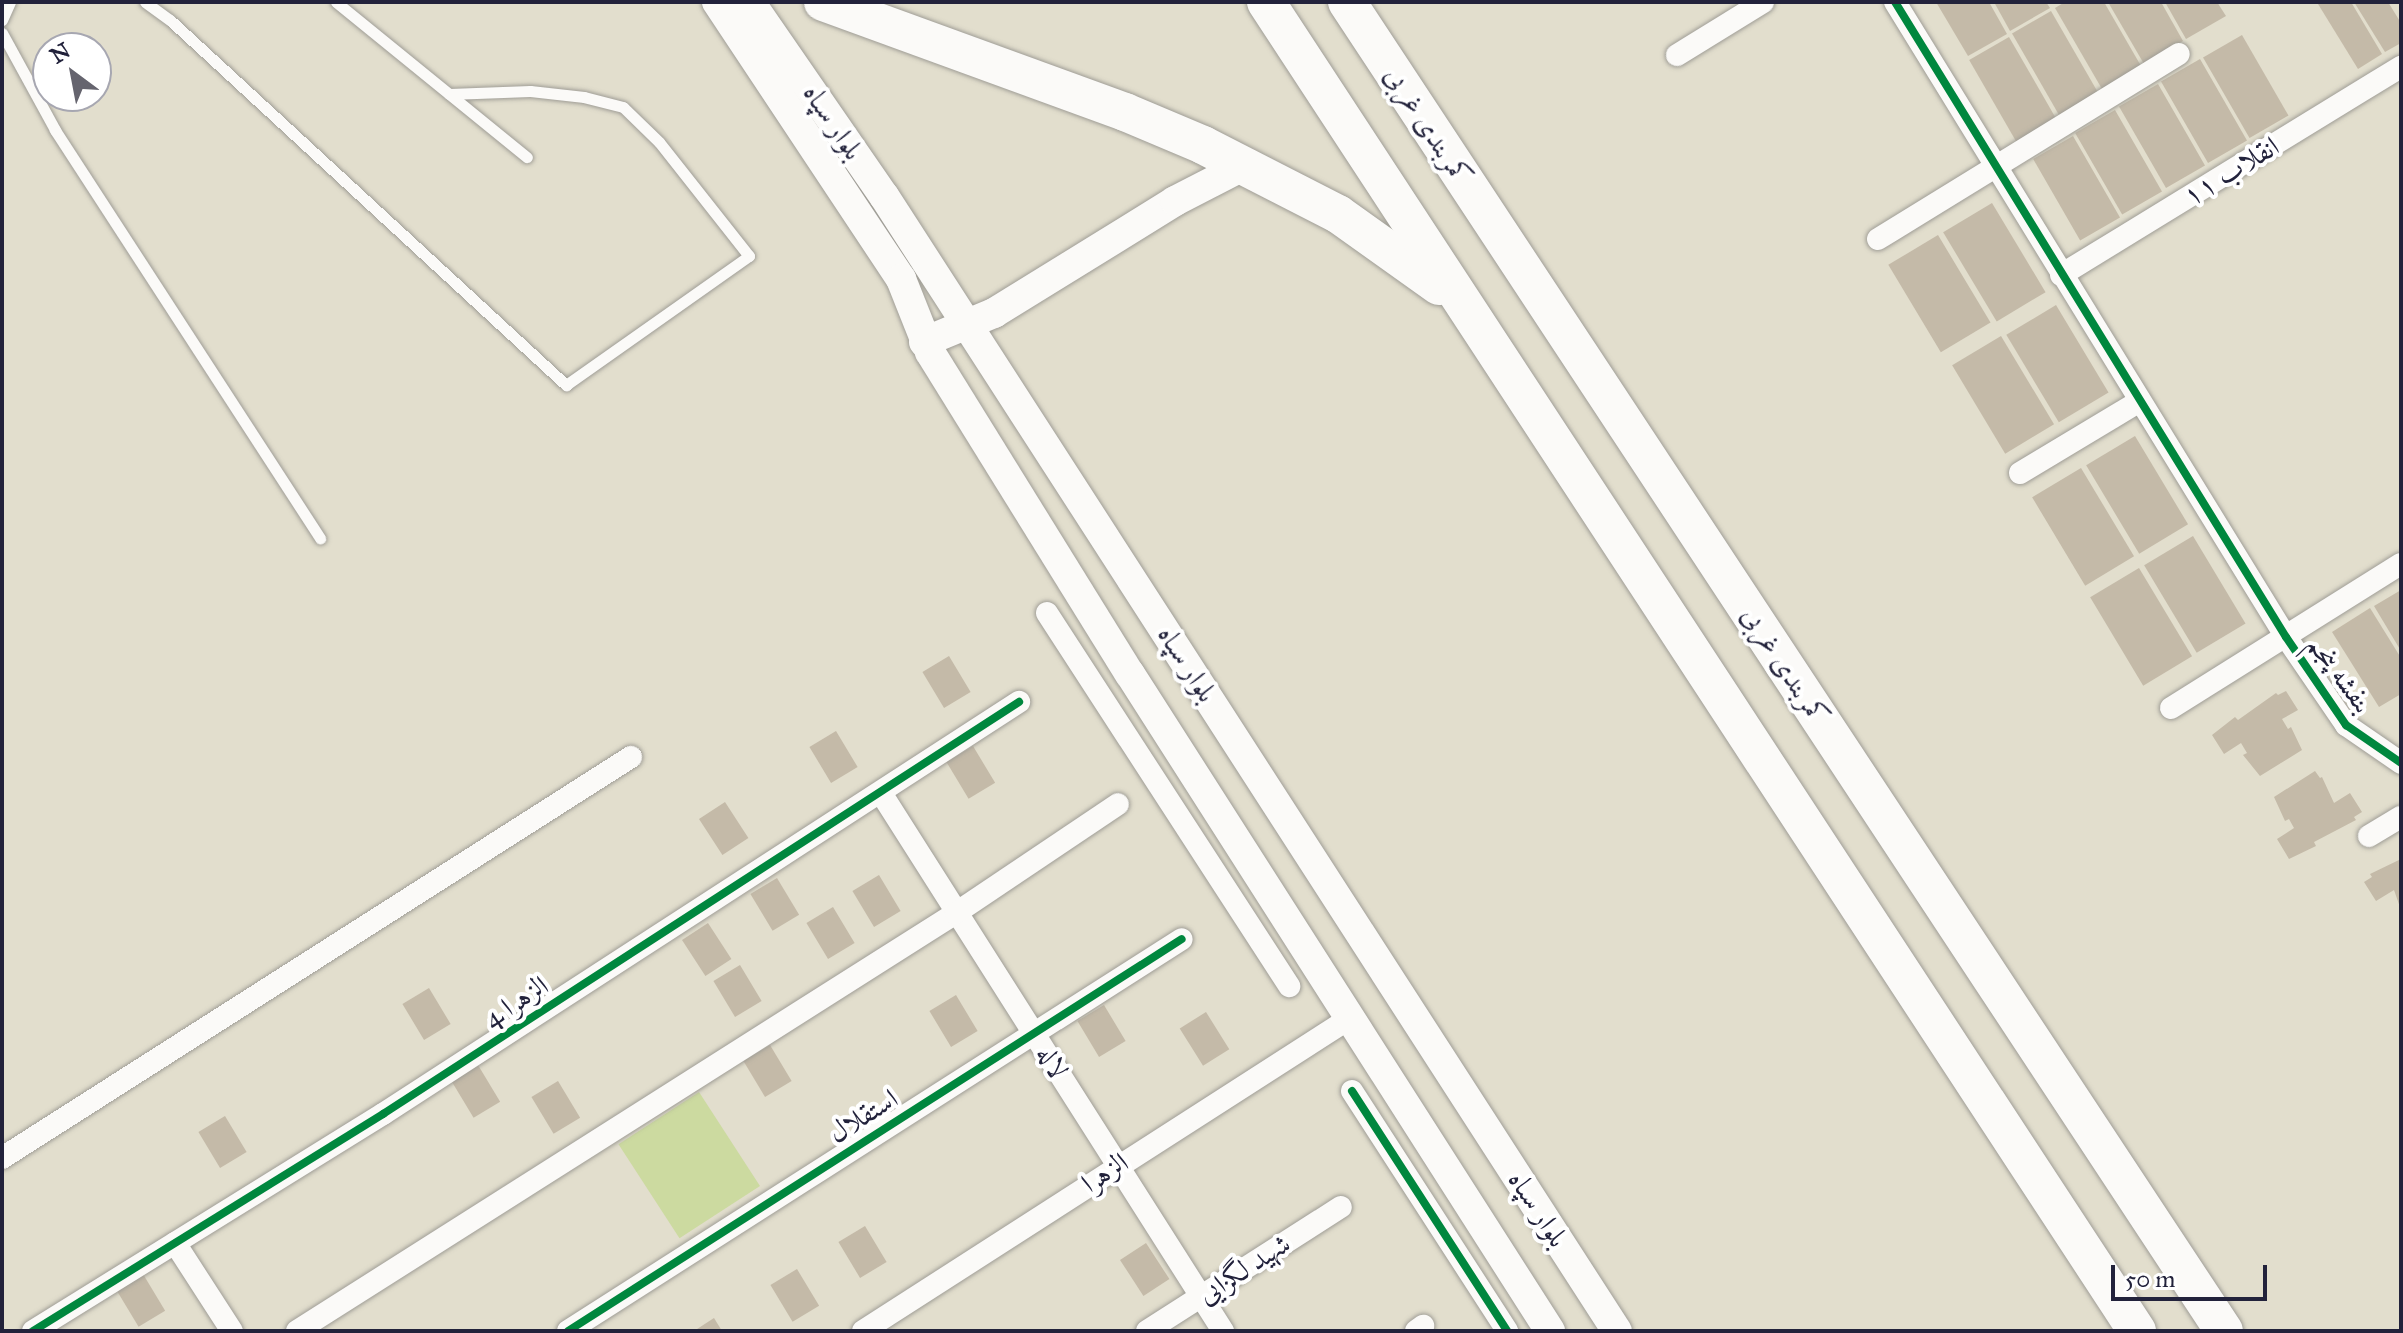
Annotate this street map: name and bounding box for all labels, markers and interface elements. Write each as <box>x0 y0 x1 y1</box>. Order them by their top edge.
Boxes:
north arrow <box>32 32 112 112</box>
text: N <box>45 37 75 69</box>
street label: کمربندی غربی <box>1377 60 1479 192</box>
street label: بلوار سپاه <box>796 78 870 166</box>
street label: انقلاب ۱۱ <box>2177 129 2285 213</box>
street label: کمربندی غربی <box>1734 600 1836 732</box>
street label: بلوار سپاه <box>1150 620 1224 708</box>
street label: بنفشه پنجم <box>2300 629 2380 719</box>
street label: الزهرا 4 <box>477 969 555 1035</box>
street label: لاله <box>1029 1039 1075 1085</box>
street label: استقلال <box>822 1082 904 1150</box>
street label: الزهرا <box>1075 1146 1135 1200</box>
street label: بلوار سپاه <box>1501 1165 1575 1253</box>
street label: شهید لگزایی <box>1191 1227 1297 1311</box>
scale bar <box>2115 1249 2271 1299</box>
text: 50 m <box>2125 1264 2175 1294</box>

